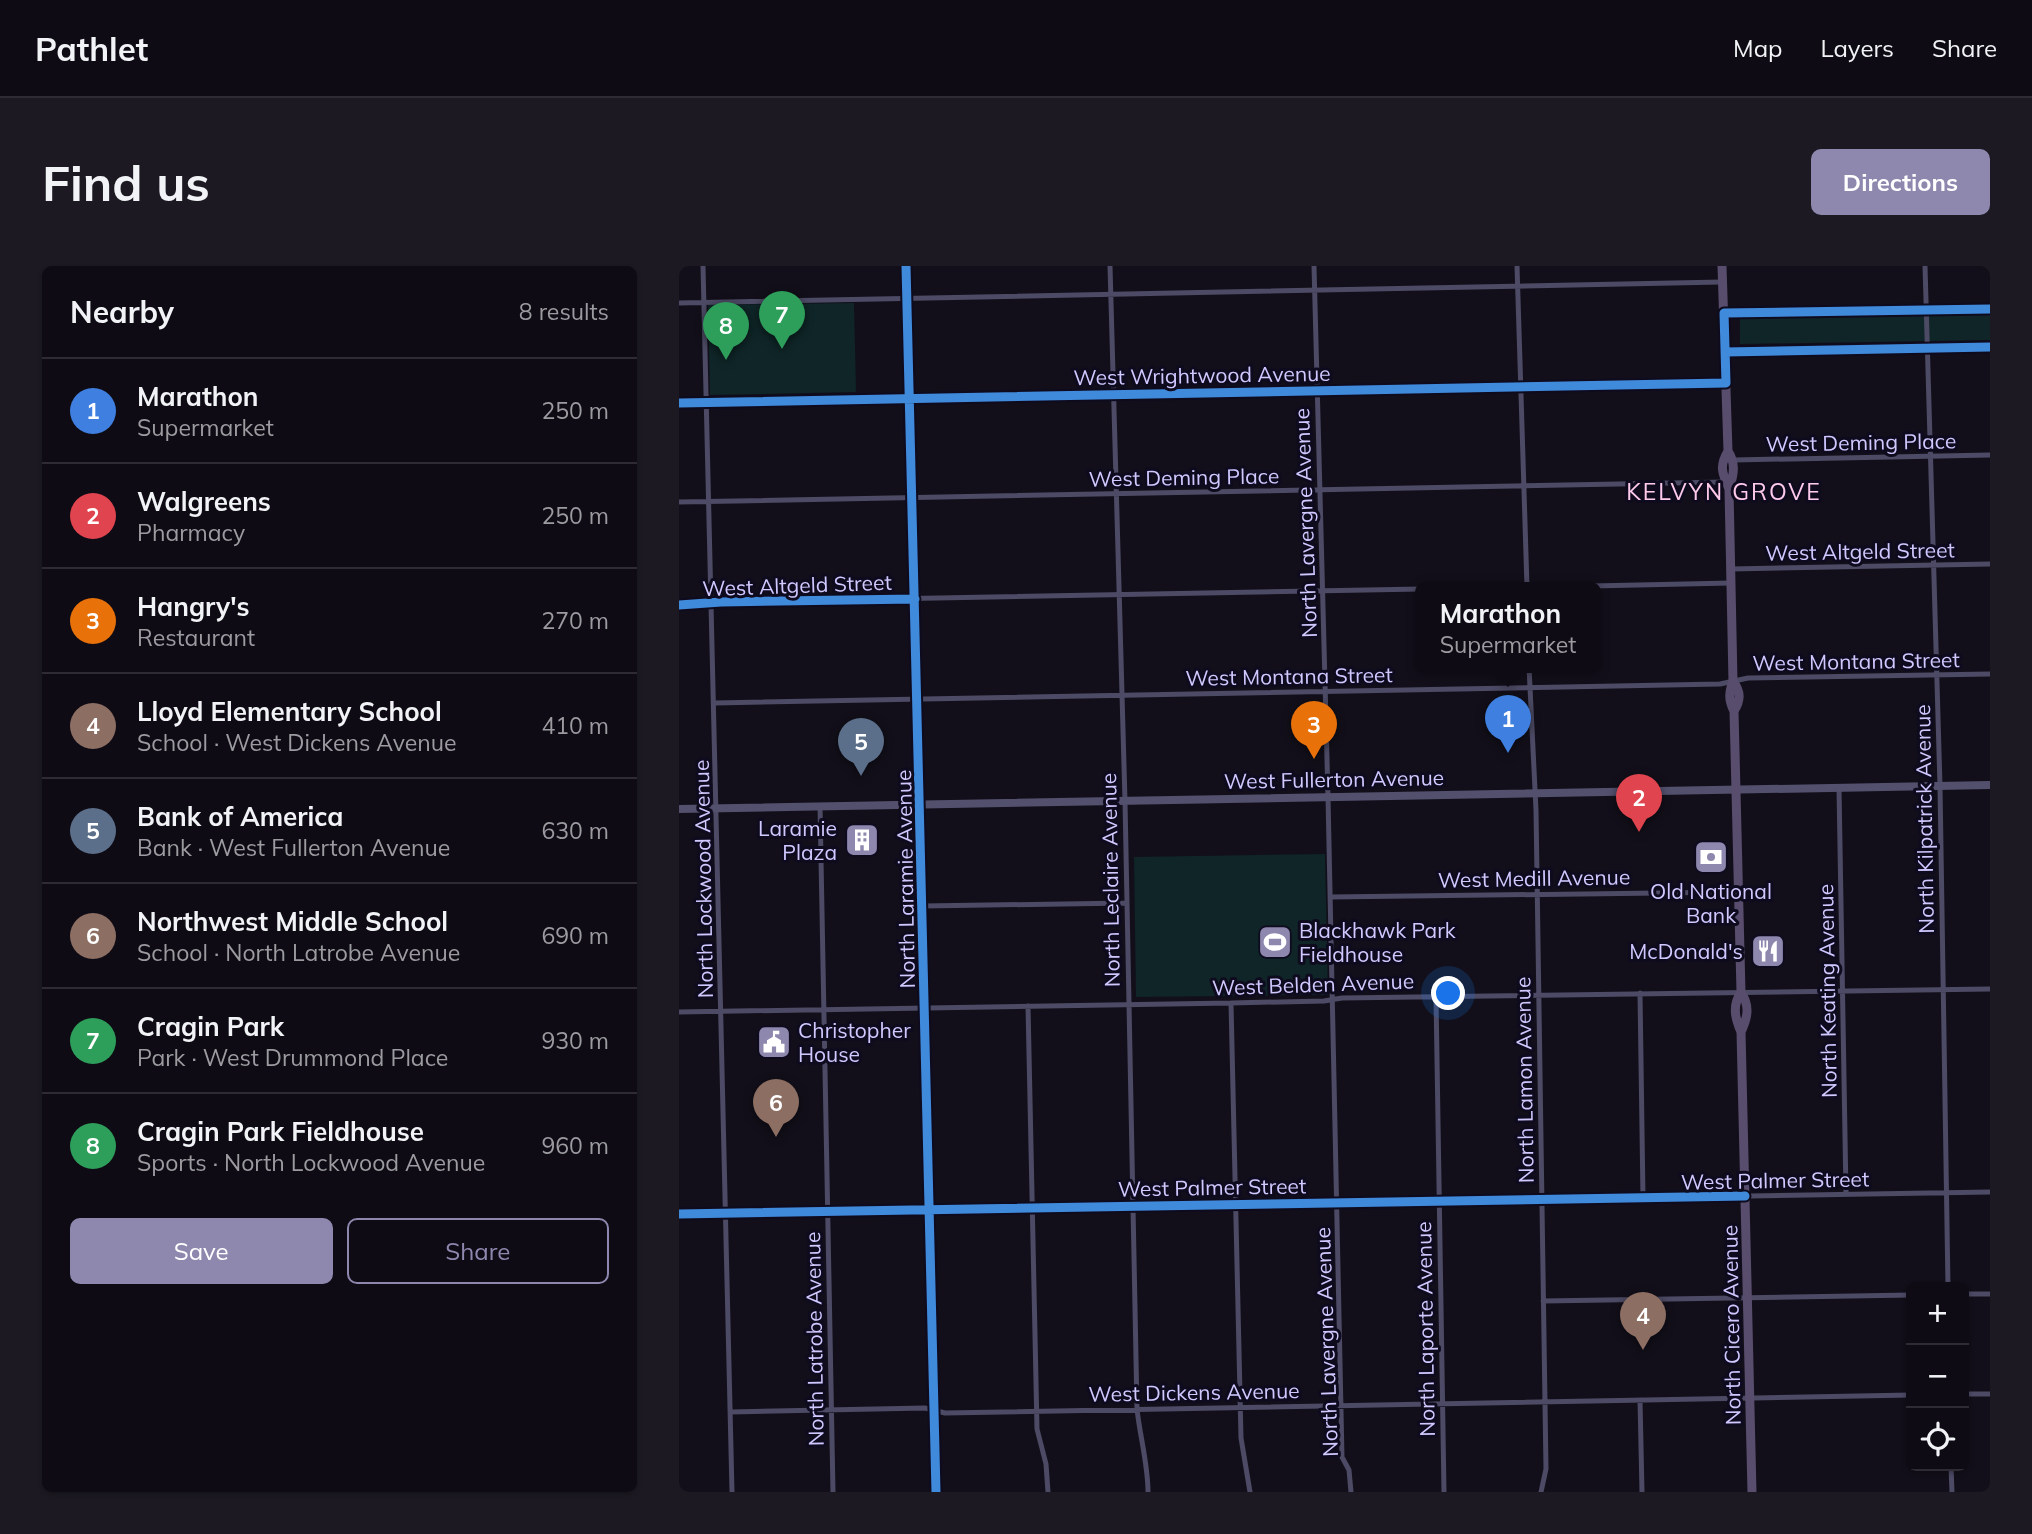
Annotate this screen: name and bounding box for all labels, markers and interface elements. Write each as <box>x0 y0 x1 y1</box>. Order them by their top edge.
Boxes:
text: Pathlet <box>35 28 148 69</box>
text: Map <box>1733 33 1782 63</box>
text: Layers <box>1820 33 1894 63</box>
text: Share <box>1932 33 1997 63</box>
button: Directions <box>1811 149 1990 215</box>
text: Find us <box>42 152 210 213</box>
pin: 7 <box>759 291 805 349</box>
text: Nearby <box>70 293 174 331</box>
text: 8 results <box>519 297 609 326</box>
pin: 8 <box>703 302 749 360</box>
street label: West Wrightwood Avenue <box>1073 360 1331 390</box>
text: Marathon <box>137 380 259 413</box>
text: 1 <box>86 396 100 425</box>
text: 250 m <box>541 396 609 425</box>
street label: North Lavergne Avenue <box>1288 408 1322 638</box>
text: Supermarket <box>137 413 274 442</box>
street label: West Deming Place <box>1766 427 1956 457</box>
street label: West Deming Place <box>1089 462 1279 492</box>
district label: KELVYN GROVE <box>1626 477 1822 506</box>
text: Walgreens <box>137 485 271 518</box>
text: 2 <box>86 501 100 530</box>
text: 250 m <box>541 501 609 530</box>
text: Pharmacy <box>137 518 245 547</box>
street label: West Altgeld Street <box>1765 536 1955 566</box>
street label: West Altgeld Street <box>702 569 892 601</box>
popup <box>1415 582 1601 673</box>
text: Hangry's <box>137 590 250 623</box>
text: Marathon <box>1440 597 1561 630</box>
text: 3 <box>86 606 100 635</box>
text: 270 m <box>541 606 609 635</box>
text: Restaurant <box>137 623 255 652</box>
text: Supermarket <box>1440 630 1576 659</box>
street label: West Montana Street <box>1752 646 1960 676</box>
street label: West Montana Street <box>1185 661 1393 691</box>
text: Lloyd Elementary School <box>137 695 442 728</box>
pin: 1 <box>1485 695 1531 753</box>
pin: 3 <box>1291 701 1337 759</box>
street label: North Kilpatrick Avenue <box>1909 704 1939 934</box>
text: 4 <box>86 711 100 740</box>
text: 410 m <box>541 711 609 740</box>
pin: 5 <box>838 718 884 776</box>
text: School · West Dickens Avenue <box>137 728 456 757</box>
street label: North Lockwood Avenue <box>688 760 718 998</box>
street label: West Fullerton Avenue <box>1224 764 1444 794</box>
street label: North Laramie Avenue <box>890 769 920 989</box>
street label: North Leclaire Avenue <box>1095 773 1125 987</box>
pin: 2 <box>1616 774 1662 832</box>
text: Bank of America <box>137 800 343 833</box>
place label: Laramie Plaza <box>758 815 837 865</box>
text: 5 <box>86 816 100 845</box>
text: 630 m <box>541 816 609 845</box>
building icon: Laramie Plaza <box>843 821 881 859</box>
text: Bank · West Fullerton Avenue <box>137 833 450 862</box>
bank icon: Old National Bank <box>1692 838 1730 876</box>
street label: West Medill Avenue <box>1438 863 1630 893</box>
place label: Old National Bank <box>1650 878 1772 928</box>
street label: North Keating Avenue <box>1812 884 1842 1098</box>
text: Northwest Middle School <box>137 905 448 938</box>
place label: Blackhawk Park Fieldhouse <box>1299 917 1456 967</box>
text: 6 <box>86 921 100 950</box>
text: 690 m <box>541 921 609 950</box>
sports icon: Blackhawk Park Fieldhouse <box>1256 923 1294 961</box>
restaurant icon: McDonald's <box>1749 932 1787 970</box>
text: School · North Latrobe Avenue <box>137 938 460 967</box>
place label: McDonald's <box>1629 938 1743 964</box>
street label: West Belden Avenue <box>1211 967 1415 1001</box>
your location <box>1431 976 1465 1010</box>
street label: North Lamon Avenue <box>1509 977 1539 1183</box>
text: Cragin Park <box>137 1010 284 1043</box>
place label: Christopher House <box>798 1017 911 1067</box>
public building icon: Christopher House <box>755 1023 793 1061</box>
text: 7 <box>86 1026 100 1055</box>
text: 930 m <box>541 1026 609 1055</box>
text: Park · West Drummond Place <box>137 1043 448 1072</box>
pin: 6 <box>753 1079 799 1137</box>
text: Cragin Park Fieldhouse <box>137 1115 424 1148</box>
text: 8 <box>86 1131 100 1160</box>
text: 960 m <box>541 1131 609 1160</box>
text: Sports · North Lockwood Avenue <box>137 1148 485 1177</box>
street label: West Palmer Street <box>1681 1165 1869 1195</box>
street label: West Palmer Street <box>1118 1172 1306 1202</box>
button: Save <box>70 1218 333 1284</box>
button: Share <box>347 1218 609 1284</box>
street label: North Laporte Avenue <box>1410 1221 1440 1437</box>
street label: North Cicero Avenue <box>1716 1225 1746 1425</box>
street label: North Lavergne Avenue <box>1309 1227 1343 1457</box>
street label: North Latrobe Avenue <box>799 1232 829 1446</box>
map controls <box>1906 1282 1969 1471</box>
button: + <box>1906 1282 1969 1345</box>
pin: 4 <box>1620 1292 1666 1350</box>
button: − <box>1906 1345 1969 1408</box>
street label: West Dickens Avenue <box>1088 1377 1300 1407</box>
button: locate <box>1906 1408 1969 1471</box>

